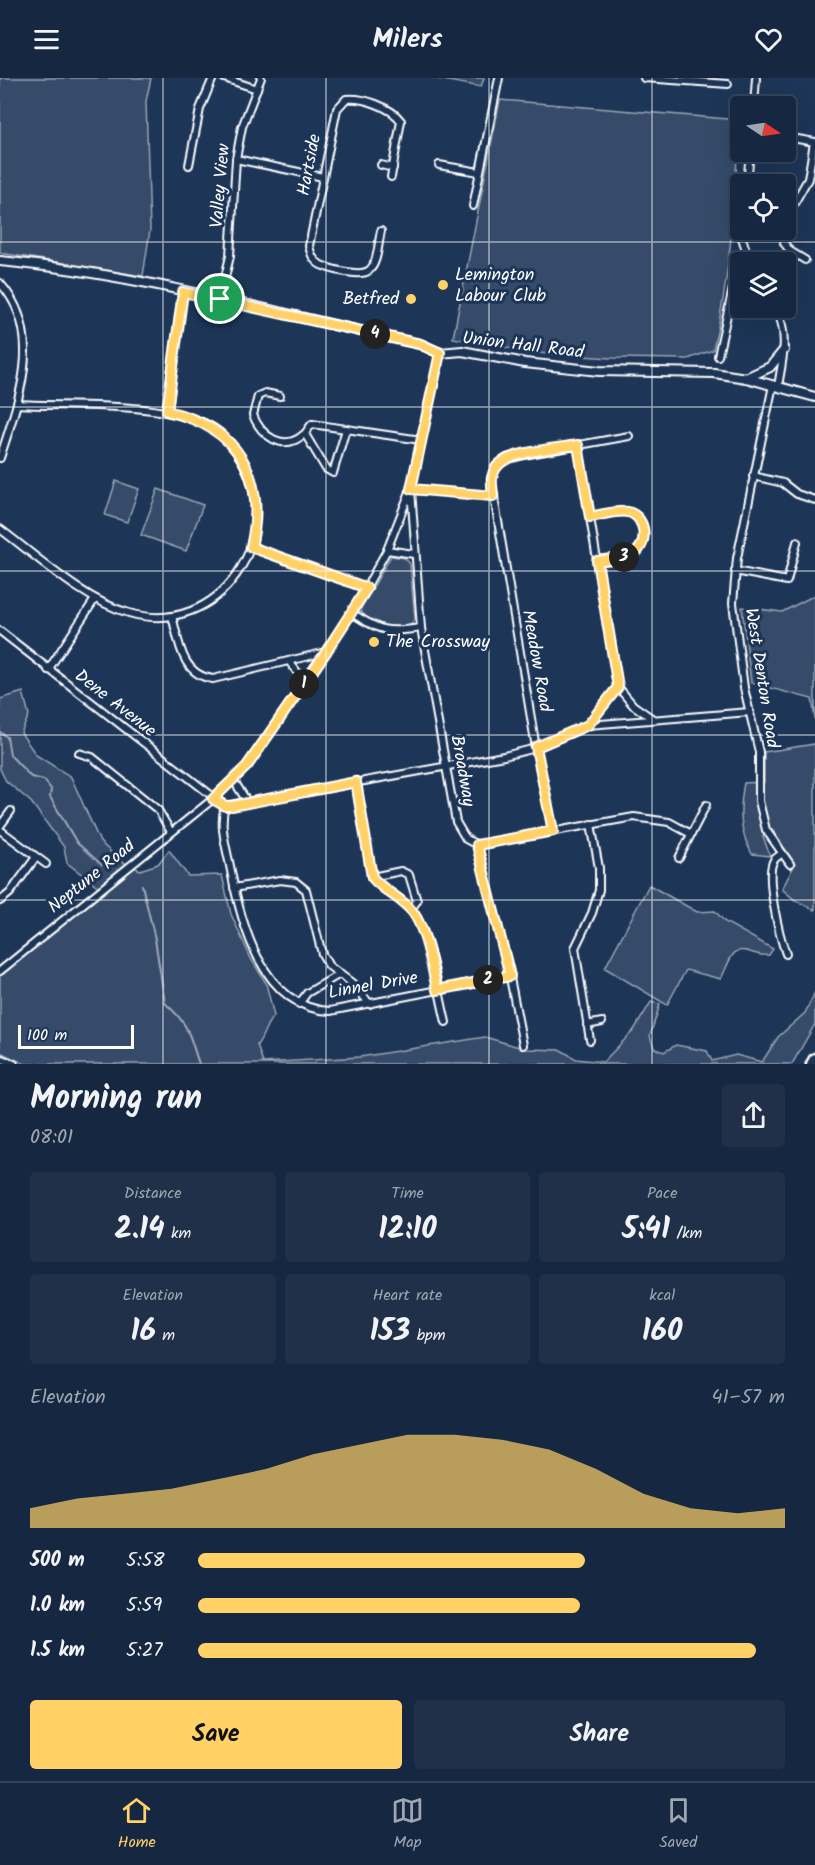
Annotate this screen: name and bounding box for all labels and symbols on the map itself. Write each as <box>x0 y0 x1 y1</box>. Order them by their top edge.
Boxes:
north arrow <box>730 96 796 162</box>
street label: Hartside <box>290 132 330 198</box>
street label: Valley View <box>203 142 239 229</box>
place label: Lemington Labour Club <box>455 261 547 311</box>
pin <box>194 273 245 324</box>
marker: Lemington Labour Club <box>436 278 450 292</box>
place label: Betfred <box>343 285 400 314</box>
marker: Betfred <box>404 292 418 306</box>
pin: 4 <box>360 319 390 349</box>
street label: Union Hall Road <box>461 324 586 368</box>
pin: 3 <box>609 542 639 572</box>
street label: West Denton Road <box>736 606 787 751</box>
street label: Meadow Road <box>513 608 559 715</box>
place label: The Crossway <box>386 628 490 657</box>
marker: The Crossway <box>367 635 381 649</box>
street label: Dene Avenue <box>68 663 162 745</box>
pin: 1 <box>289 669 319 699</box>
street label: Broadway <box>441 733 483 810</box>
street label: Neptune Road <box>42 832 143 921</box>
street label: Linnel Drive <box>326 964 420 1008</box>
pin: 2 <box>473 965 503 995</box>
scale bar <box>18 1022 134 1049</box>

